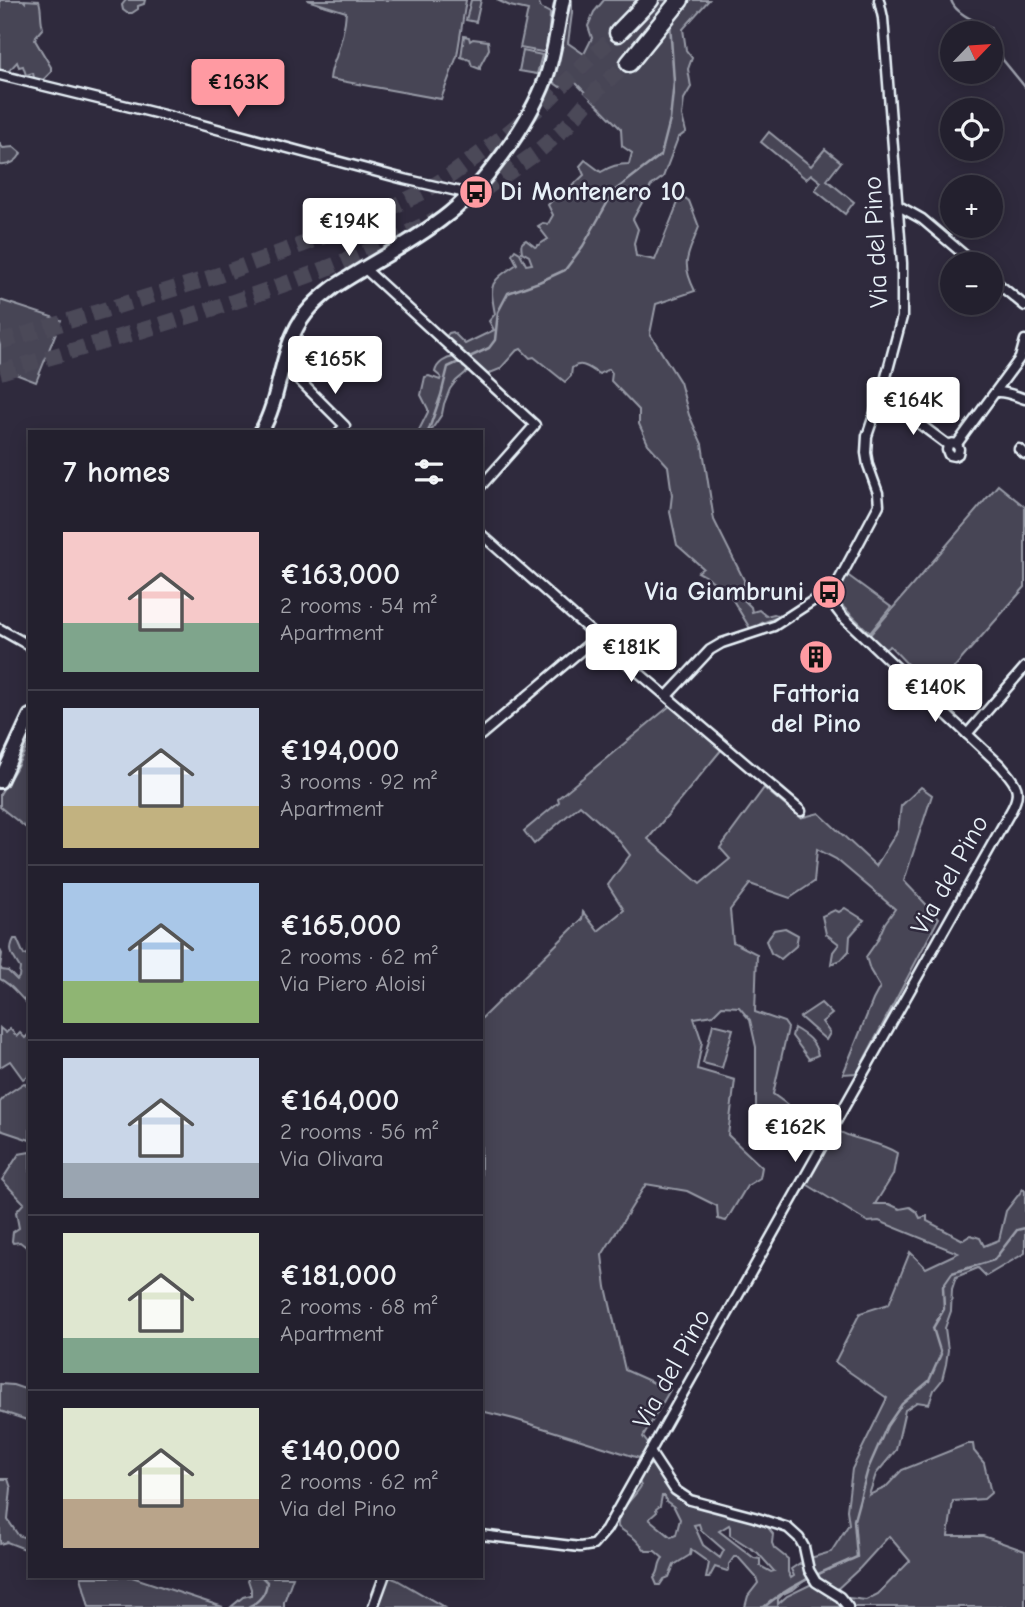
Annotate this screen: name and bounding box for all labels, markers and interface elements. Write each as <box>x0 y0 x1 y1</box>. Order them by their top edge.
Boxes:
north arrow <box>940 21 1003 84</box>
map controls <box>940 21 1003 315</box>
pin: €163K <box>189 60 287 119</box>
text: €163K <box>207 68 269 95</box>
button: locate <box>940 98 1003 161</box>
bus stop icon: Di Montenero 10 <box>457 173 495 211</box>
street label: Via del Pino <box>858 175 894 309</box>
button: + <box>940 175 1003 238</box>
place label: Di Montenero 10 <box>500 177 686 207</box>
pin: €194K <box>300 198 398 258</box>
text: €194K <box>319 207 379 234</box>
button: − <box>940 252 1003 315</box>
pin: €165K <box>286 336 384 396</box>
text: €165K <box>304 345 366 372</box>
pin: €164K <box>864 378 962 437</box>
text: €164K <box>883 386 943 413</box>
icon: filters <box>410 453 448 491</box>
text: 7 homes <box>63 455 170 490</box>
text: €163,000 <box>280 557 400 592</box>
icon: home <box>119 560 203 644</box>
bus stop icon: Via Giambruni <box>810 573 848 611</box>
place label: Via Giambruni <box>645 577 804 607</box>
text: 2 rooms · 54 m² <box>280 592 437 619</box>
text: Apartment <box>280 619 383 646</box>
pin: €181K <box>582 624 680 684</box>
text: €181K <box>602 633 660 660</box>
building icon: Fattoria del Pino <box>797 638 835 676</box>
pin: €140K <box>886 664 984 724</box>
text: €140K <box>904 673 966 700</box>
place label: Fattoria del Pino <box>771 679 861 739</box>
text: €194,000 <box>280 733 399 768</box>
icon: home <box>119 736 203 820</box>
text: 3 rooms · 92 m² <box>280 768 437 795</box>
text: Apartment <box>280 795 383 822</box>
street label: Via del Pino <box>905 810 995 940</box>
text: €165,000 <box>280 908 401 943</box>
icon: home <box>119 911 203 995</box>
text: 2 rooms · 62 m² <box>280 943 438 970</box>
text: Via Piero Aloisi <box>280 970 426 997</box>
text: €164,000 <box>280 1083 399 1118</box>
icon: home <box>119 1086 203 1170</box>
pin: €162K <box>746 1104 844 1164</box>
text: €162K <box>764 1113 826 1140</box>
text: 2 rooms · 56 m² <box>280 1118 438 1145</box>
text: Via Olivara <box>280 1145 384 1172</box>
text: €181,000 <box>280 1258 397 1293</box>
icon: home <box>119 1261 203 1345</box>
text: 2 rooms · 68 m² <box>280 1293 438 1320</box>
street label: Via del Pino <box>627 1304 717 1434</box>
text: Apartment <box>280 1320 383 1347</box>
text: €140,000 <box>280 1433 401 1468</box>
icon: home <box>119 1436 203 1520</box>
text: 2 rooms · 62 m² <box>280 1468 438 1495</box>
text: Via del Pino <box>280 1495 397 1522</box>

